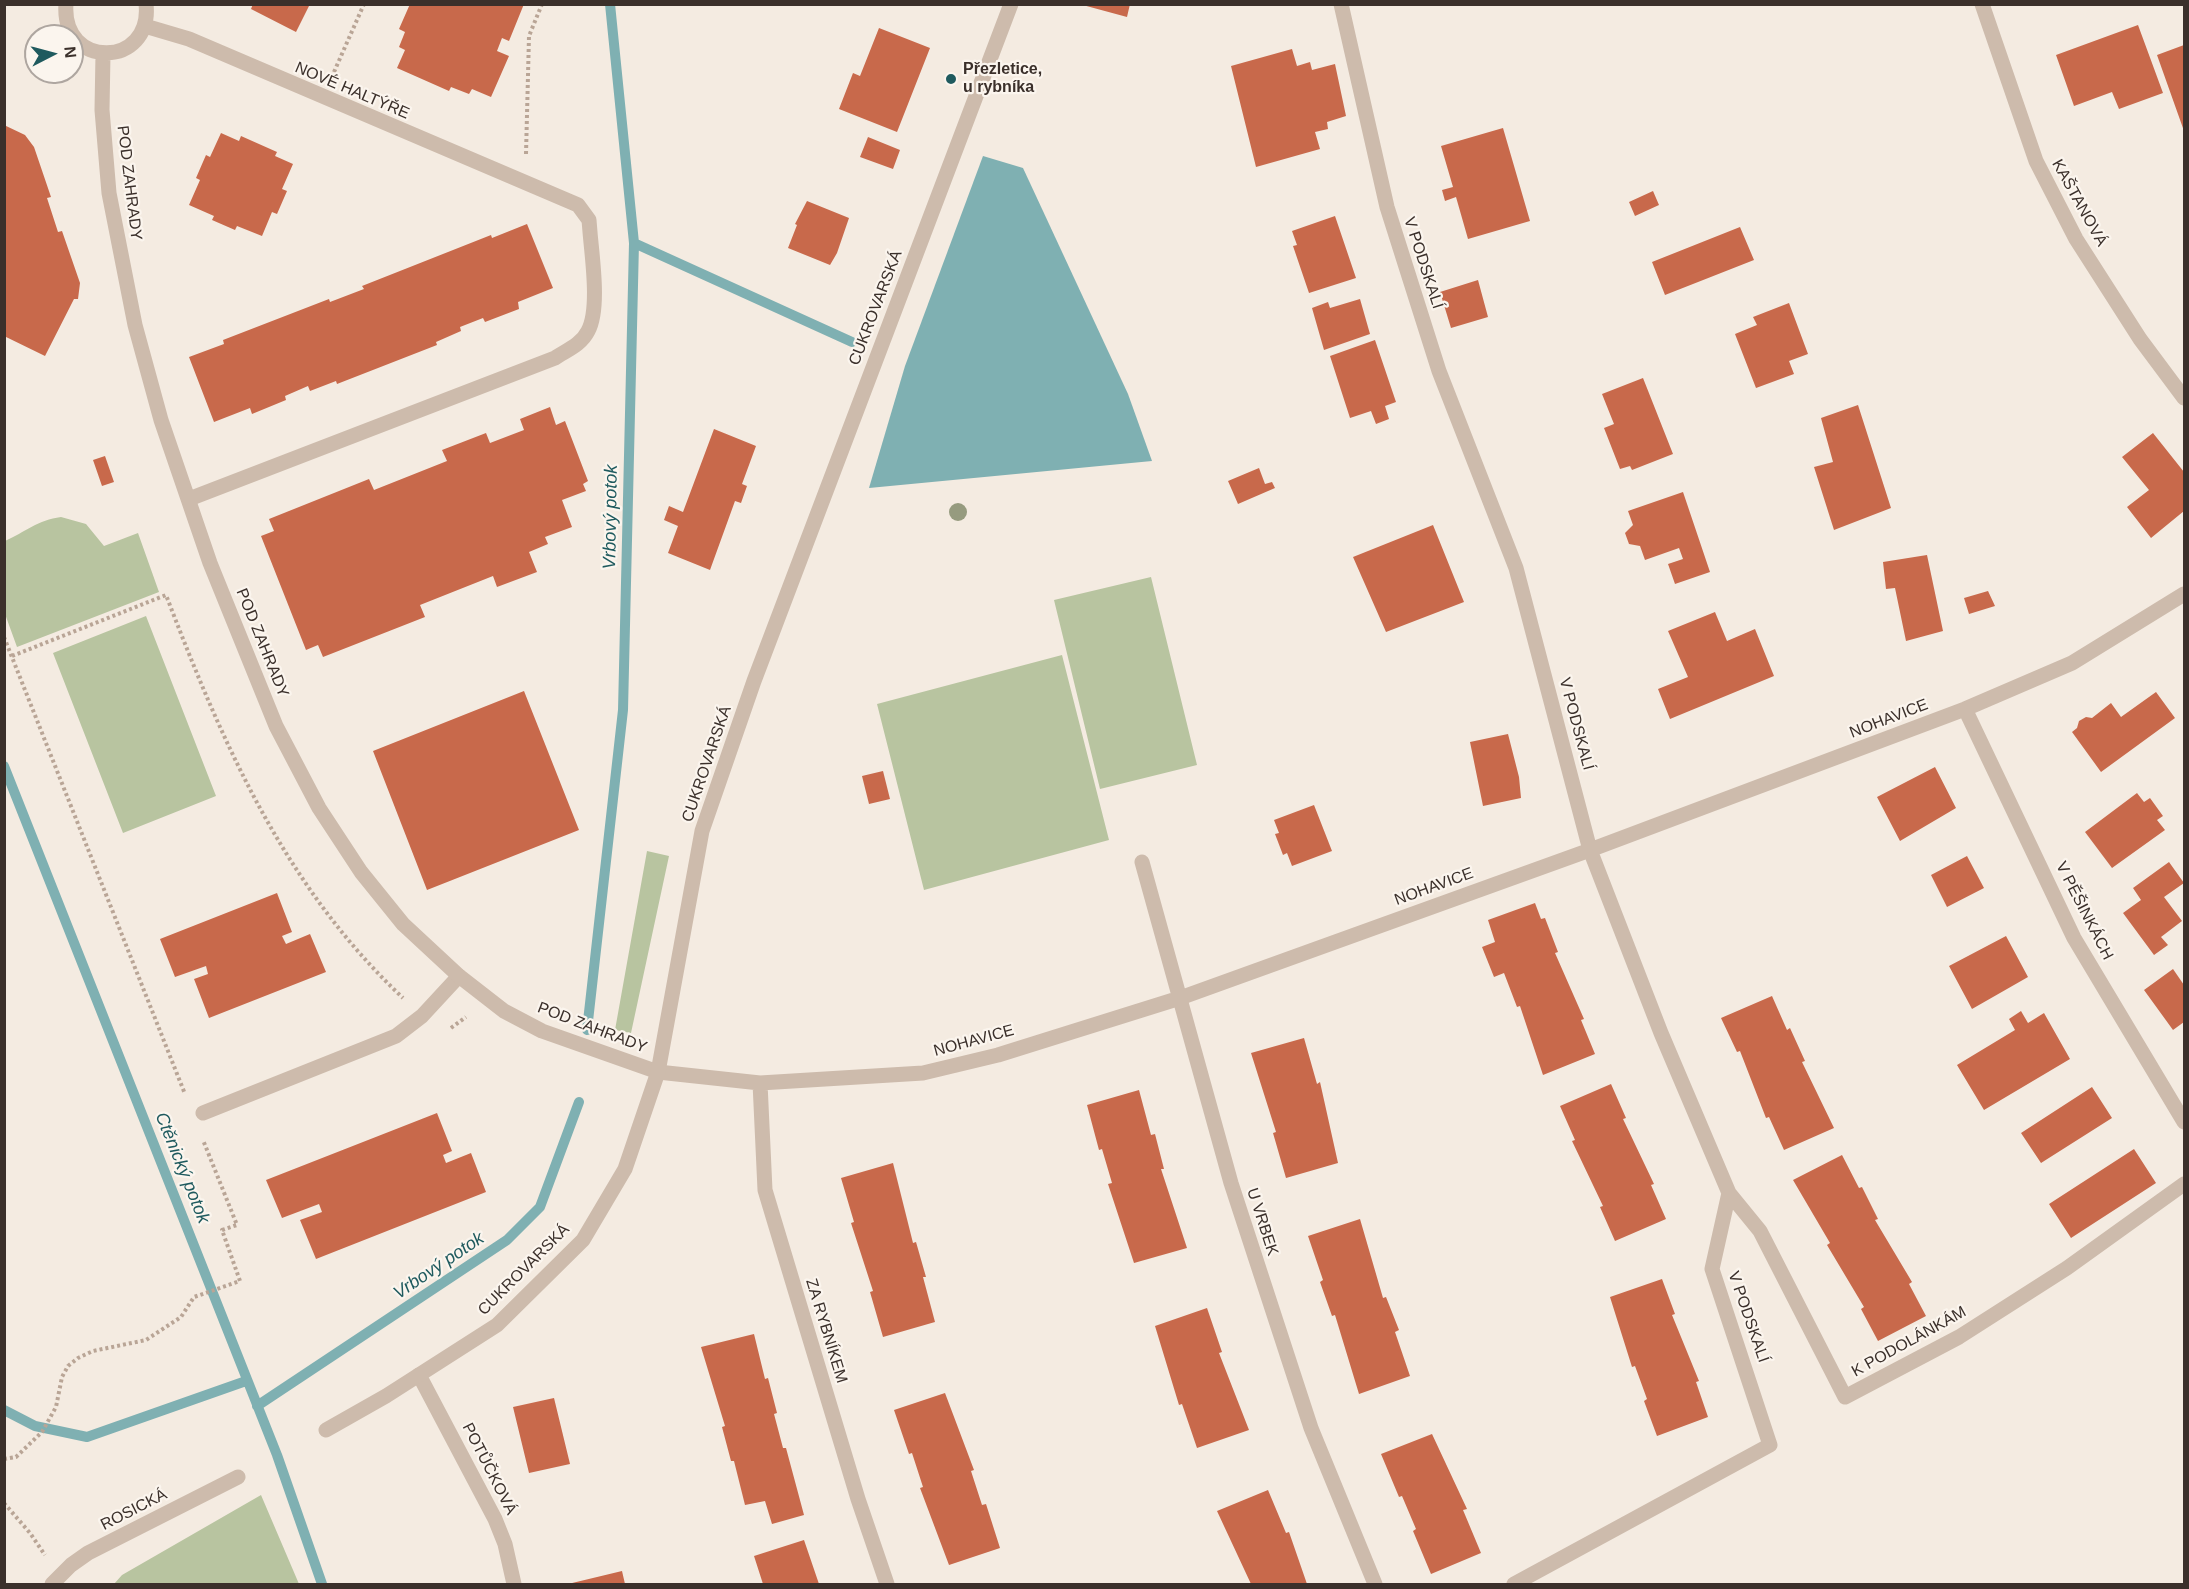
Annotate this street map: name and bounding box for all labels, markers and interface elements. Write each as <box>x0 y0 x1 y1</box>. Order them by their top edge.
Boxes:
north arrow <box>24 24 84 84</box>
text: N <box>61 46 79 59</box>
street label: NOVÉ HALTÝŘE <box>292 58 412 124</box>
place label: Přezletice, u rybníka <box>963 60 1042 98</box>
marker: Přezletice, u rybníka <box>944 72 958 86</box>
street label: POD ZAHRADY <box>112 124 146 242</box>
street label: KAŠTANOVÁ <box>2047 156 2111 250</box>
street label: V PODSKALÍ <box>1399 215 1447 311</box>
street label: CUKROVARSKÁ <box>845 248 907 368</box>
water label: Vrbový potok <box>599 464 623 570</box>
street label: POD ZAHRADY <box>231 586 293 700</box>
street label: V PODSKALÍ <box>1554 676 1598 772</box>
street label: NOHAVICE <box>1847 695 1931 743</box>
street label: CUKROVARSKÁ <box>678 703 736 825</box>
street label: V PĚŠINKÁCH <box>2051 859 2117 963</box>
street label: NOHAVICE <box>1392 864 1476 910</box>
street label: POD ZAHRADY <box>535 998 649 1058</box>
street label: NOHAVICE <box>932 1021 1016 1061</box>
water label: Ctěnický potok <box>150 1109 214 1227</box>
street label: U VRBEK <box>1242 1186 1282 1258</box>
street label: CUKROVARSKÁ <box>474 1220 574 1320</box>
water label: Vrbový potok <box>390 1228 488 1304</box>
street label: V PODSKALÍ <box>1723 1269 1773 1365</box>
street label: ZA RYBNÍKEM <box>801 1276 851 1386</box>
street label: K PODOLÁNKÁM <box>1848 1303 1970 1381</box>
street label: POTŮČKOVÁ <box>458 1420 520 1518</box>
street label: ROSICKÁ <box>98 1485 170 1535</box>

